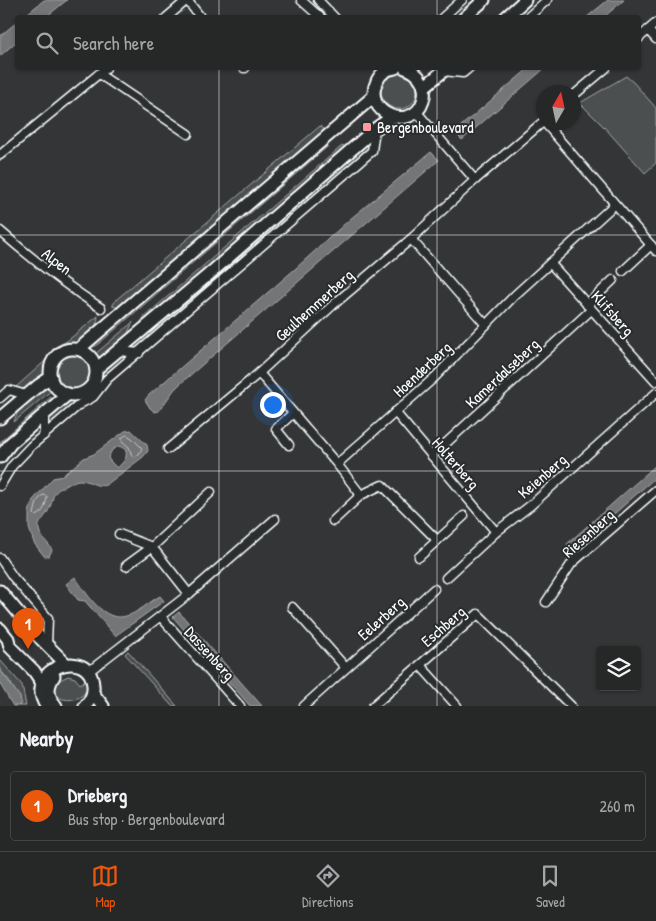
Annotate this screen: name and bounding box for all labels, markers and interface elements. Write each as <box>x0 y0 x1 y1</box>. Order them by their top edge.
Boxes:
search box <box>15 15 641 70</box>
icon: search <box>33 29 61 57</box>
text: Search here <box>73 30 154 56</box>
north arrow <box>536 85 581 130</box>
place label: Bergenboulevard <box>377 116 474 138</box>
marker: Bergenboulevard <box>361 121 373 133</box>
street label: Alpen <box>37 242 77 280</box>
street label: Geulhemmerberg <box>270 264 358 346</box>
street label: Klifsberg <box>587 285 639 341</box>
street label: Kamerdalseberg <box>460 333 544 413</box>
street label: Hoenderberg <box>388 336 456 402</box>
your location <box>260 392 286 418</box>
street label: Holterberg <box>427 432 485 494</box>
street label: Keienberg <box>513 449 571 503</box>
street label: Riesenberg <box>557 504 619 562</box>
street label: Eelerberg <box>353 591 409 645</box>
street label: Eschberg <box>416 601 470 651</box>
pin: 1 <box>12 608 44 649</box>
street label: Dassenberg <box>180 621 240 685</box>
map controls <box>596 646 641 691</box>
button: layers <box>596 646 641 691</box>
text: Nearby <box>20 724 73 753</box>
text: Drieberg <box>68 782 127 808</box>
text: 1 <box>34 795 40 817</box>
text: 260 m <box>599 795 635 817</box>
text: Bus stop · Bergenboulevard <box>68 808 224 830</box>
tab: Map <box>91 862 119 911</box>
tab: Directions <box>302 862 353 911</box>
tab: Saved <box>536 862 565 911</box>

